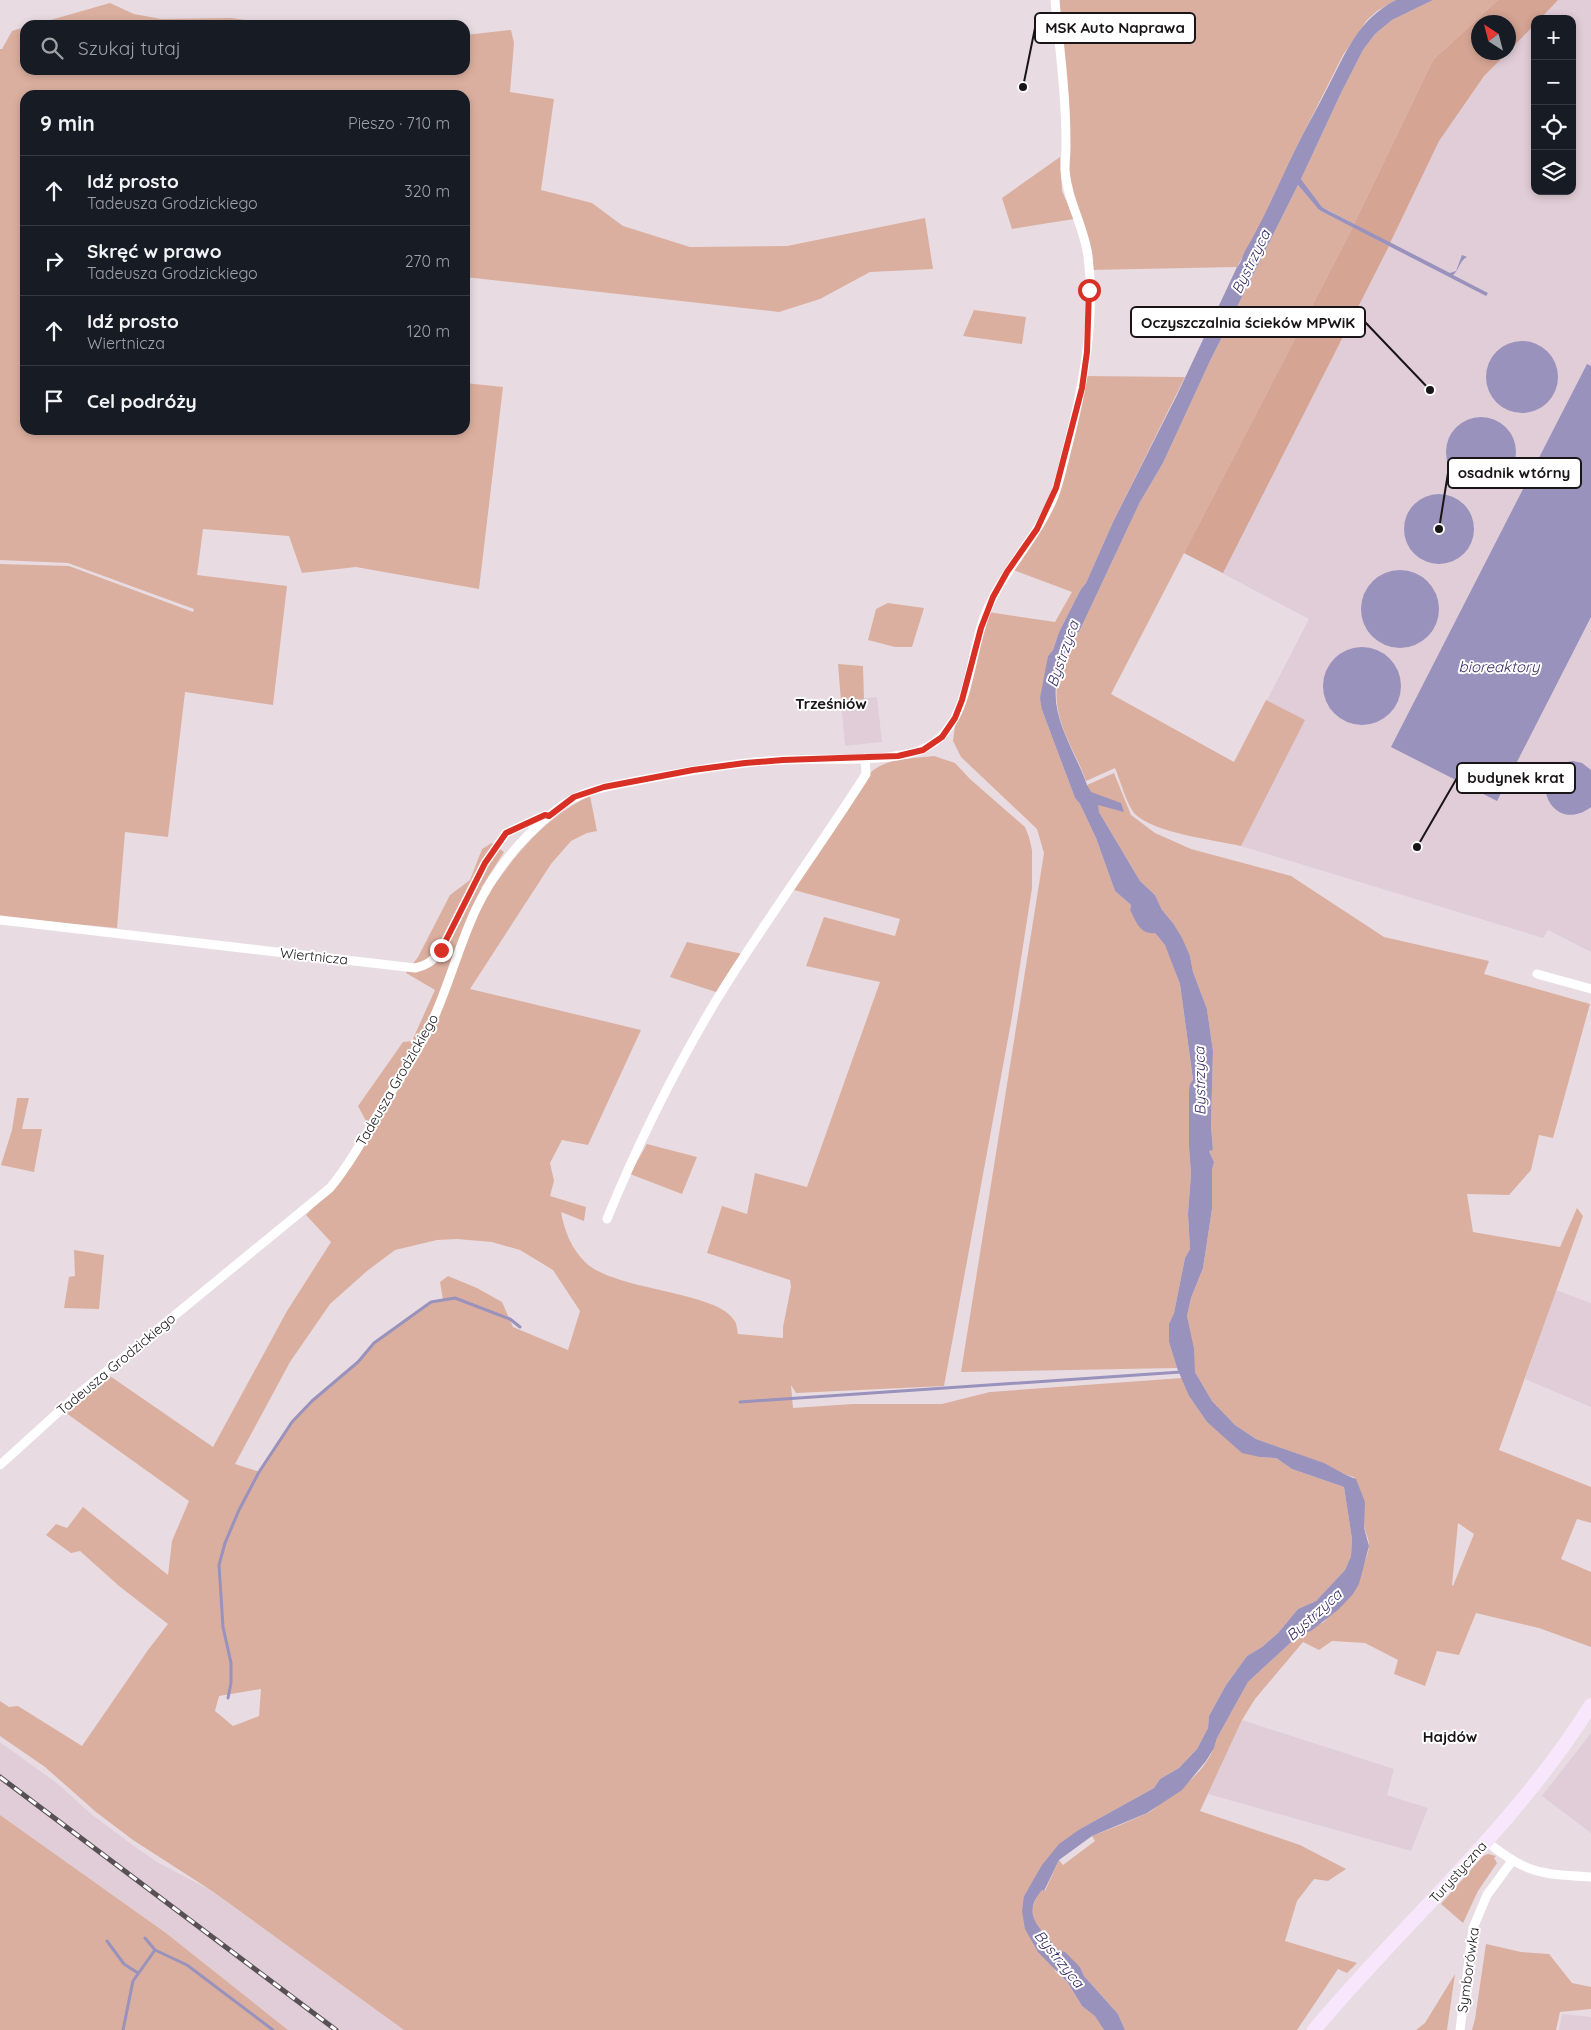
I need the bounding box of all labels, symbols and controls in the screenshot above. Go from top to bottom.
callout: MSK Auto Naprawa [1035,13,1195,43]
north arrow [1471,15,1516,60]
map controls [1531,15,1576,195]
button: + [1531,15,1576,60]
text: MSK Auto Naprawa [1045,18,1185,37]
search box [20,20,470,75]
icon: search [38,34,66,62]
text: Szukaj tutaj [78,36,181,60]
button: − [1531,60,1576,105]
button: locate [1531,105,1576,150]
text: 9 min [40,110,95,136]
text: Pieszo · 710 m [348,113,450,133]
button: layers [1531,150,1576,195]
text: Idź prosto [87,169,179,193]
icon: ahead [40,177,68,205]
text: 320 m [404,181,450,201]
text: Tadeusza Grodzickiego [87,193,258,213]
water label: Bystrzyca [1227,226,1275,297]
text: Skręć w prawo [87,239,222,263]
icon: right [40,247,68,275]
text: 270 m [405,251,450,271]
text: Tadeusza Grodzickiego [87,263,258,283]
route start [1078,279,1101,302]
callout: Oczyszczalnia ścieków MPWiK [1131,307,1365,337]
text: Idź prosto [87,309,179,333]
text: Oczyszczalnia ścieków MPWiK [1141,313,1355,332]
icon: ahead [40,317,68,345]
text: 120 m [407,321,450,341]
text: Wiertnicza [87,333,165,353]
icon: arrive [40,387,68,415]
text: Cel podróży [87,389,197,413]
callout: osadnik wtórny [1448,458,1581,488]
text: osadnik wtórny [1458,463,1570,482]
water label: Bystrzyca [1042,617,1083,689]
water label: bioreaktory [1459,657,1541,676]
district label: Trześniów [795,694,867,713]
callout: budynek krat [1457,763,1575,793]
text: budynek krat [1467,768,1565,787]
route end [430,939,453,962]
street label: Wiertnicza [279,943,349,969]
street label: Tadeusza Grodzickiego [352,1011,442,1149]
water label: Bystrzyca [1189,1046,1210,1115]
street label: Tadeusza Grodzickiego [53,1309,179,1419]
water label: Bystrzyca [1282,1584,1346,1645]
district label: Hajdów [1423,1727,1478,1746]
street label: Turystyczna [1425,1837,1491,1907]
water label: Bystrzyca [1030,1926,1089,1992]
street label: Symborówka [1453,1926,1483,2014]

